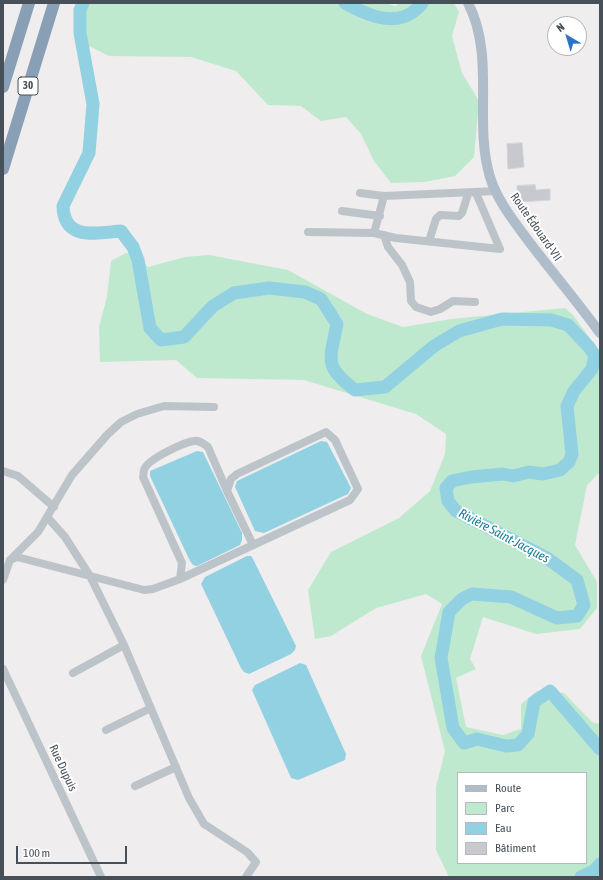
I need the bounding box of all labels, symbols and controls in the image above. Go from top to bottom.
north arrow [547,16,587,56]
text: N [554,21,566,34]
road number: 30 [18,77,38,95]
street label: Route Édouard-VII [507,190,565,264]
water label: Rivière Saint-Jacques [456,505,552,567]
street label: Rue Dupuis [46,742,80,794]
legend [457,772,587,864]
text: Route [495,781,521,795]
text: Parc [495,801,514,815]
text: Eau [495,821,512,835]
scale bar [18,838,129,864]
text: Bâtiment [495,841,536,855]
text: 100 m [23,846,50,860]

